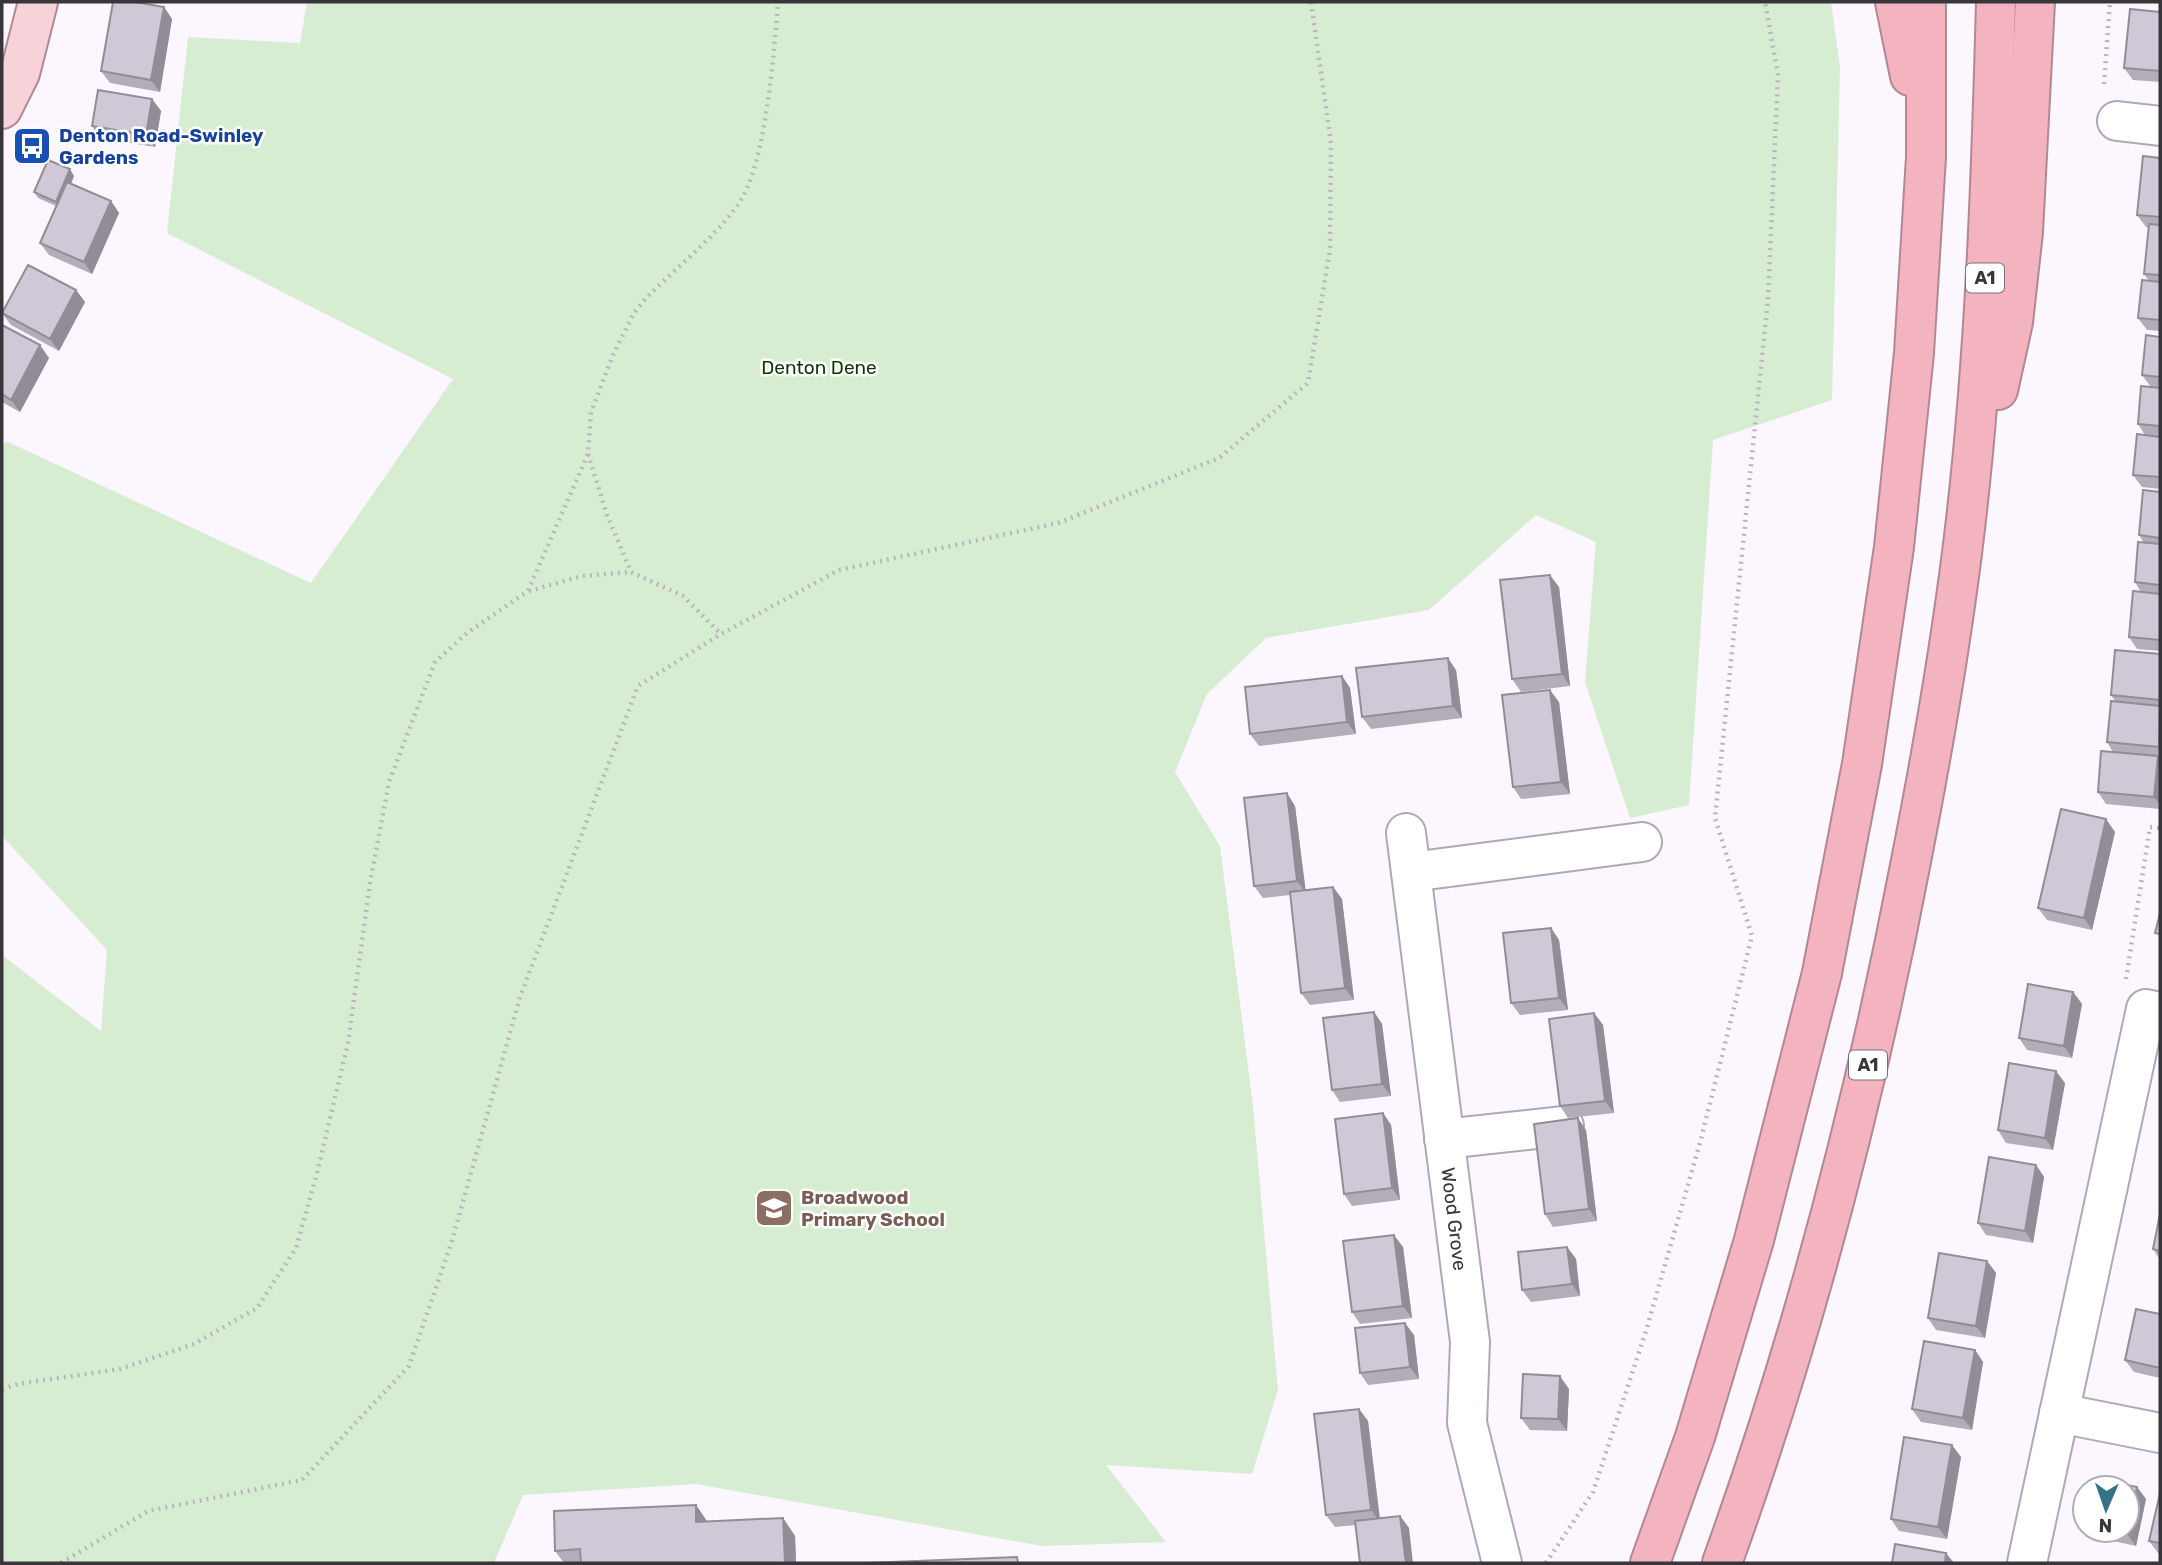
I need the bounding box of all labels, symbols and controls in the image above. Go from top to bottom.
place label: Denton Road-Swinley Gardens [59,124,264,169]
bus stop icon: Denton Road-Swinley Gardens [11,125,53,167]
road number: A1 [1966,264,2004,292]
park label: Denton Dene [761,356,877,379]
road number: A1 [1849,1050,1887,1080]
street label: Wood Grove [1436,1166,1472,1272]
place label: Broadwood Primary School [801,1186,945,1231]
school or university icon: Broadwood Primary School [753,1187,795,1229]
north arrow [2071,1474,2141,1544]
text: N [2098,1514,2113,1537]

